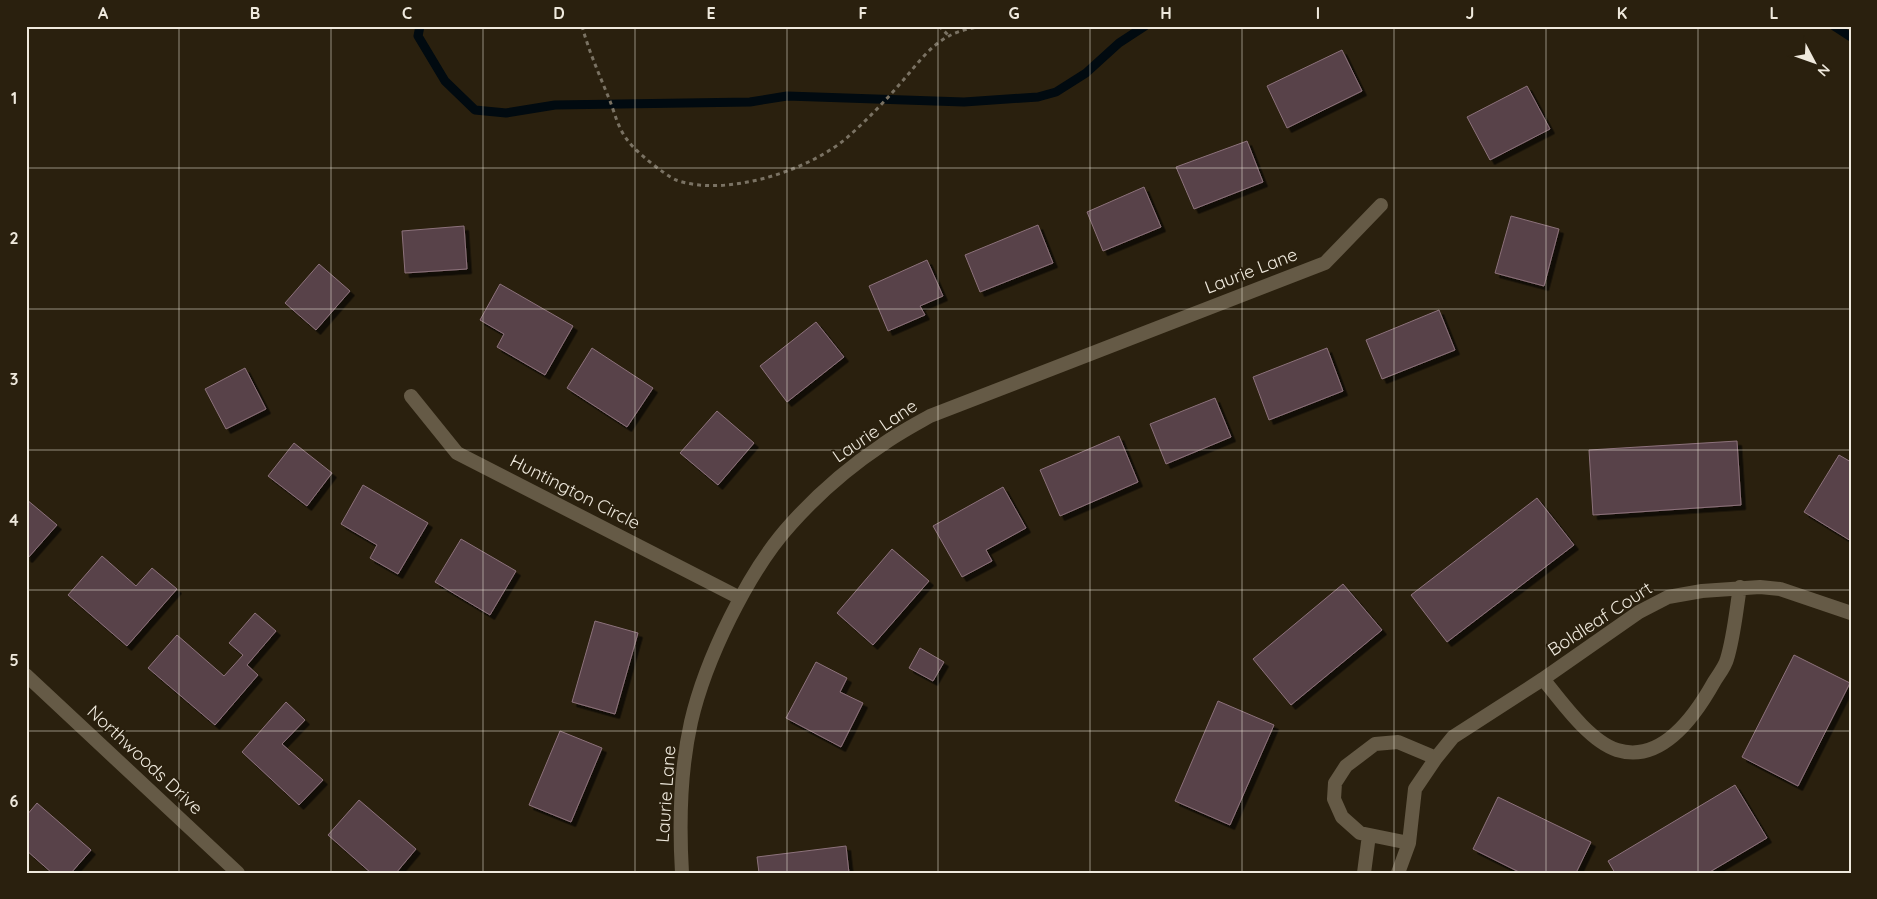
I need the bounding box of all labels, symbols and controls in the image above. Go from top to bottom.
text: A [98,3,109,23]
text: B [250,3,260,23]
text: C [402,3,412,23]
text: D [553,3,565,23]
text: E [706,3,716,23]
text: F [859,3,868,23]
text: G [1008,3,1020,23]
text: H [1160,3,1172,23]
text: I [1316,3,1320,23]
text: J [1466,3,1474,23]
text: K [1617,3,1627,23]
text: L [1770,3,1779,23]
north arrow [1790,38,1840,88]
text: N [1814,61,1834,80]
text: 1 [11,88,17,108]
text: 2 [9,228,19,248]
street label: Laurie Lane [1201,242,1300,299]
text: 3 [10,369,18,389]
street label: Laurie Lane [828,394,922,467]
street label: Huntington Circle [506,449,644,534]
text: 4 [9,510,19,530]
street label: Boldleaf Court [1543,576,1656,661]
text: 5 [9,650,19,670]
street label: Northwoods Drive [83,700,208,819]
street label: Laurie Lane [651,745,680,843]
text: 6 [10,791,19,811]

